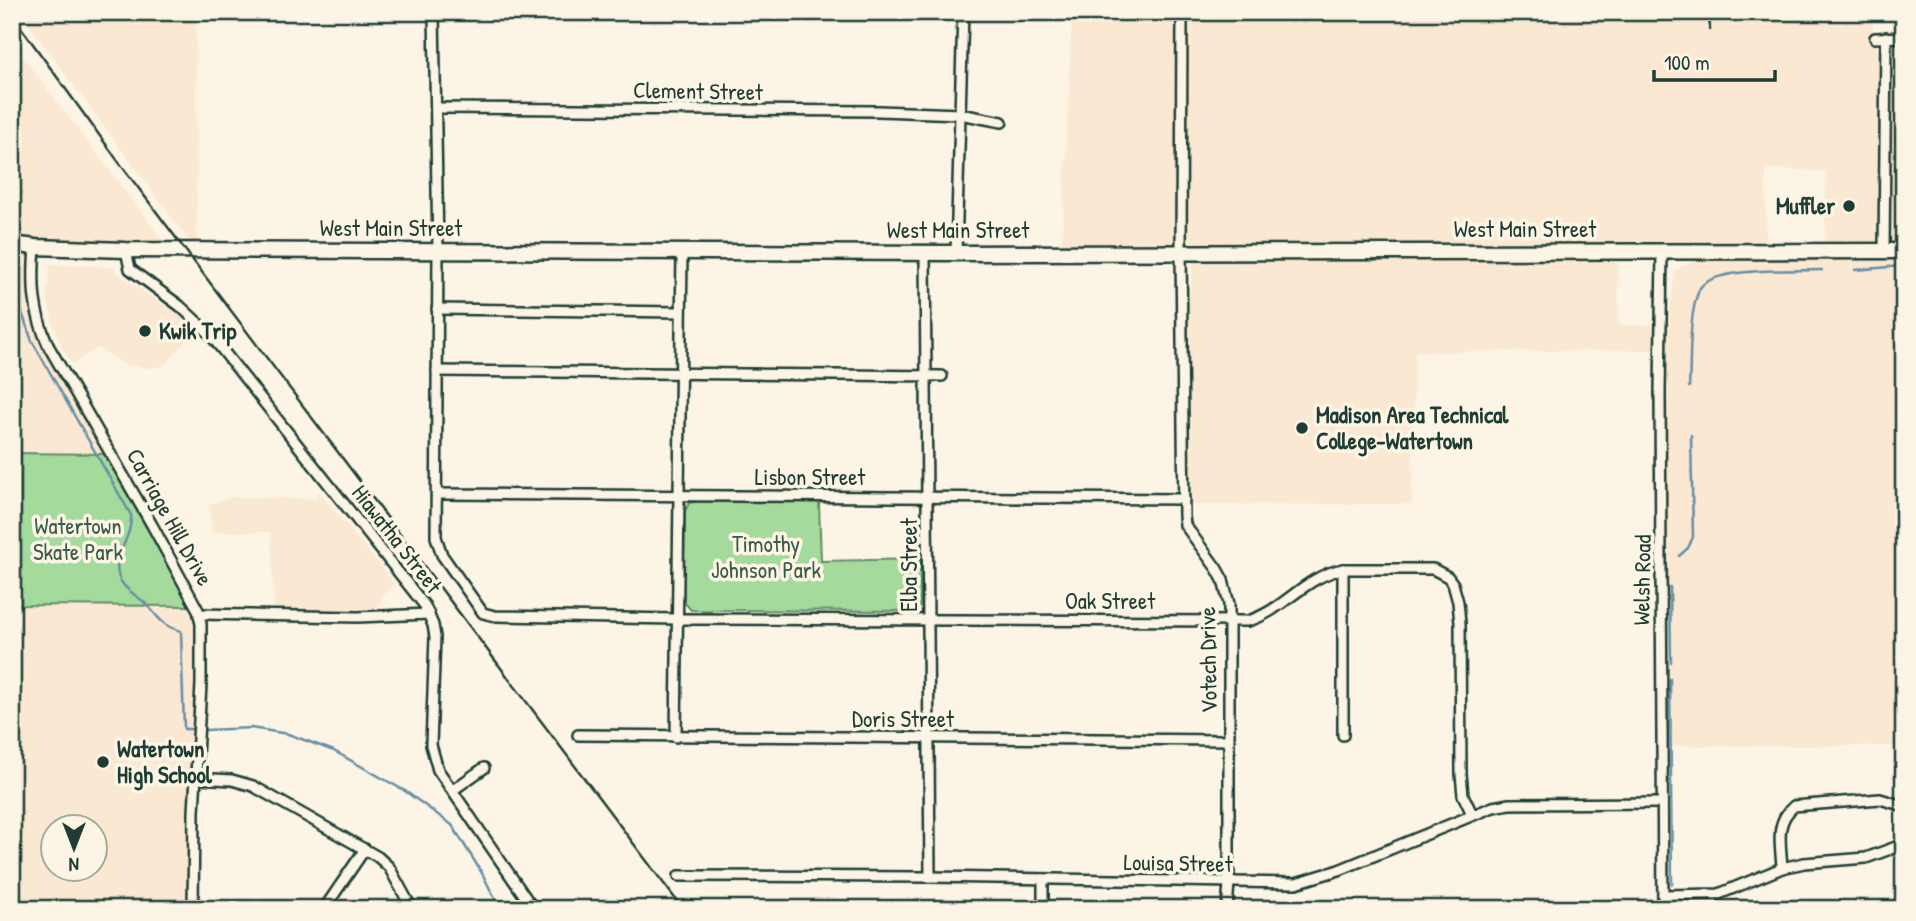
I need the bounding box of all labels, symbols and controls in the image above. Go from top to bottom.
scale bar [1654,38,1774,82]
text: 100 m [1664,48,1710,77]
street label: Clement Street [633,74,764,107]
place label: Muffler [1776,190,1835,221]
marker: Muffler [1841,198,1857,214]
street label: West Main Street [320,212,463,243]
street label: West Main Street [1454,213,1597,244]
street label: West Main Street [887,214,1030,245]
place label: Kwik Trip [159,315,236,347]
marker: Kwik Trip [137,323,153,339]
place label: Madison Area Technical College-Watertown [1316,399,1509,457]
marker: Madison Area Technical College-Watertown [1294,420,1310,436]
street label: Carriage Hill Drive [120,443,221,591]
street label: Lisbon Street [755,461,866,492]
street label: Hiawatha Street [345,478,450,600]
park label: Watertown Skate Park [33,510,123,567]
street label: Elba Street [893,517,924,612]
park label: Timothy Johnson Park [711,528,822,585]
street label: Welsh Road [1625,534,1658,626]
street label: Oak Street [1065,585,1156,616]
street label: Votech Drive [1191,607,1224,713]
street label: Doris Street [852,703,955,734]
place label: Watertown High School [117,733,213,791]
marker: Watertown High School [95,754,111,770]
north arrow [38,813,108,883]
street label: Louisa Street [1123,846,1234,879]
text: N [69,852,79,878]

